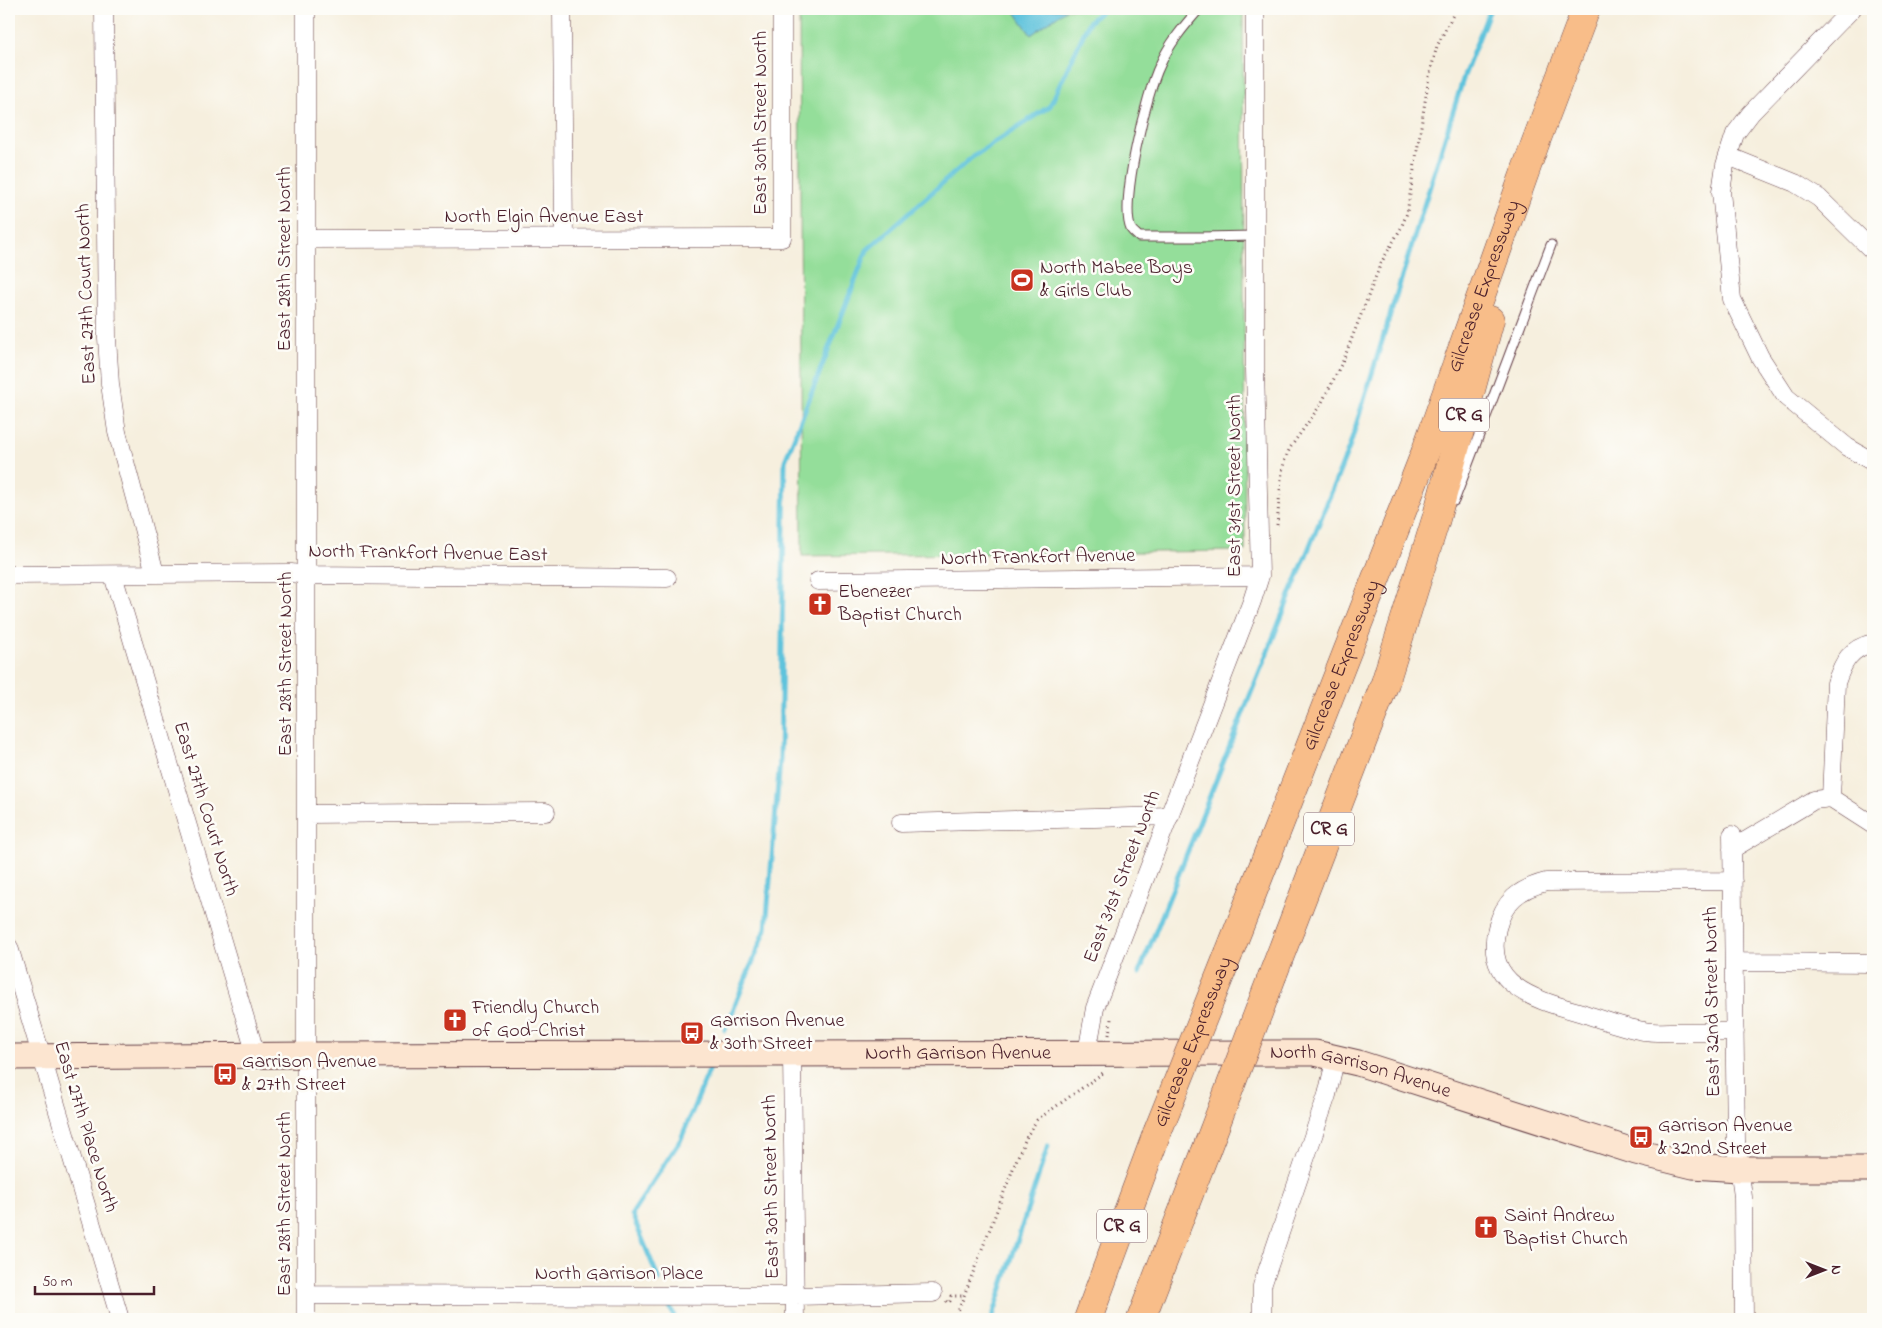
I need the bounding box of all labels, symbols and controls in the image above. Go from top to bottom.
street label: East 30th Street North [747,31,776,215]
street label: East 28th Street North [271,166,300,352]
street label: Gilcrease Expressway [1440,196,1528,376]
street label: East 27th Court North [69,203,105,385]
street label: North Elgin Avenue East [445,203,644,233]
place label: North Mabee Boys & Girls Club [1040,254,1193,306]
sports icon: North Mabee Boys & Girls Club [1009,267,1035,293]
street label: East 31st Street North [1221,394,1250,578]
road number: CR G [1439,398,1489,432]
street label: North Frankfort Avenue East [308,537,548,571]
street label: North Frankfort Avenue [941,542,1136,574]
street label: East 28th Street North [272,571,301,757]
street label: Gilcrease Expressway [1295,576,1388,755]
place label: Ebenezer Baptist Church [837,578,962,630]
church icon: Ebenezer Baptist Church [807,591,833,617]
street label: East 27th Court North [165,718,245,900]
street label: East 31st Street North [1077,786,1169,968]
road number: CR G [1304,812,1354,846]
street label: East 32nd Street North [1697,906,1729,1098]
street label: Gilcrease Expressway [1146,953,1240,1131]
place label: Friendly Church of God-Christ [471,994,599,1046]
church icon: Friendly Church of God-Christ [442,1007,468,1033]
place label: Garrison Avenue & 30th Street [710,1007,845,1059]
bus stop icon: Garrison Avenue & 30th Street [679,1020,705,1046]
street label: East 27th Place North [45,1038,125,1216]
street label: North Garrison Avenue [1270,1038,1455,1106]
street label: North Garrison Avenue [865,1039,1051,1068]
place label: Garrison Avenue & 27th Street [242,1048,377,1100]
bus stop icon: Garrison Avenue & 27th Street [212,1061,238,1087]
street label: East 30th Street North [756,1094,788,1280]
street label: East 28th Street North [271,1111,300,1297]
place label: Garrison Avenue & 32nd Street [1658,1112,1793,1164]
bus stop icon: Garrison Avenue & 32nd Street [1628,1124,1654,1150]
place label: Saint Andrew Baptist Church [1503,1202,1628,1254]
road number: CR G [1097,1210,1147,1242]
church icon: Saint Andrew Baptist Church [1473,1214,1499,1240]
north arrow [1800,1246,1850,1296]
street label: North Garrison Place [535,1260,703,1289]
scale bar [35,1263,154,1295]
text: N [1825,1265,1846,1275]
text: 50 m [42,1271,73,1293]

